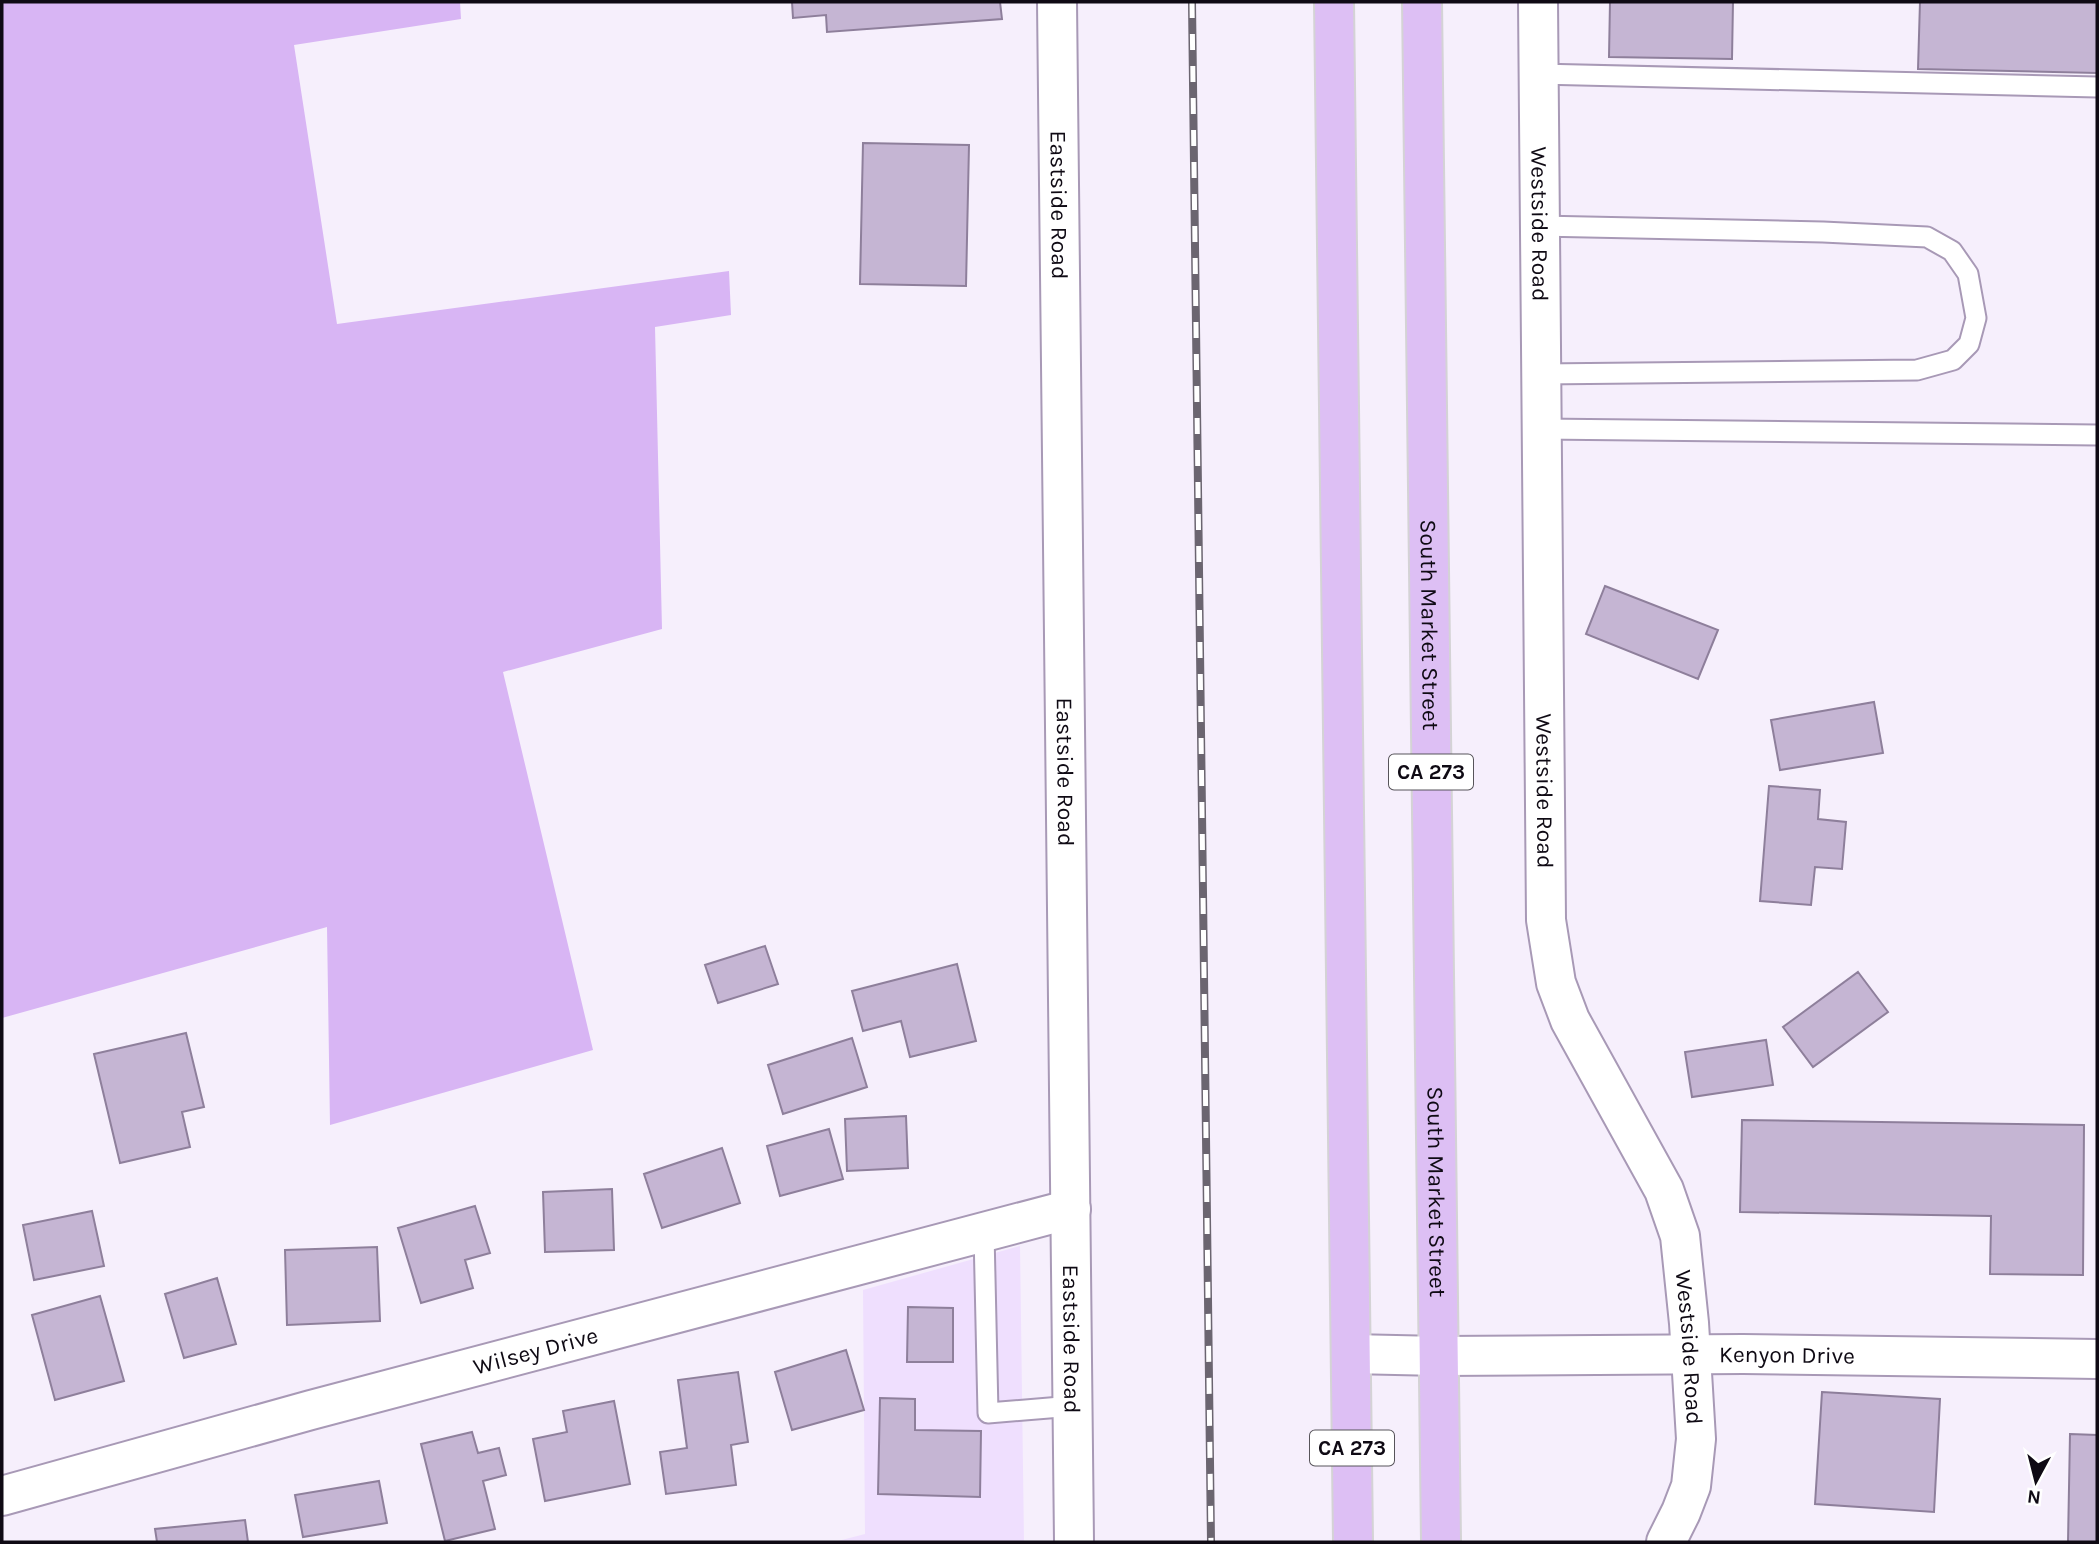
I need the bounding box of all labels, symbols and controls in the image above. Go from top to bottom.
street label: Eastside Road [1045,130,1074,280]
street label: Westside Road [1526,146,1554,302]
street label: South Market Street [1415,519,1444,731]
street label: Eastside Road [1051,697,1080,847]
street label: Westside Road [1531,713,1559,869]
road number: CA 273 [1389,754,1473,790]
street label: South Market Street [1422,1086,1451,1298]
street label: Eastside Road [1057,1264,1086,1414]
street label: Westside Road [1670,1268,1709,1425]
street label: Wilsey Drive [470,1321,601,1380]
street label: Kenyon Drive [1719,1340,1855,1369]
road number: CA 273 [1310,1430,1394,1466]
north arrow [2001,1446,2071,1516]
text: N [2026,1485,2042,1509]

